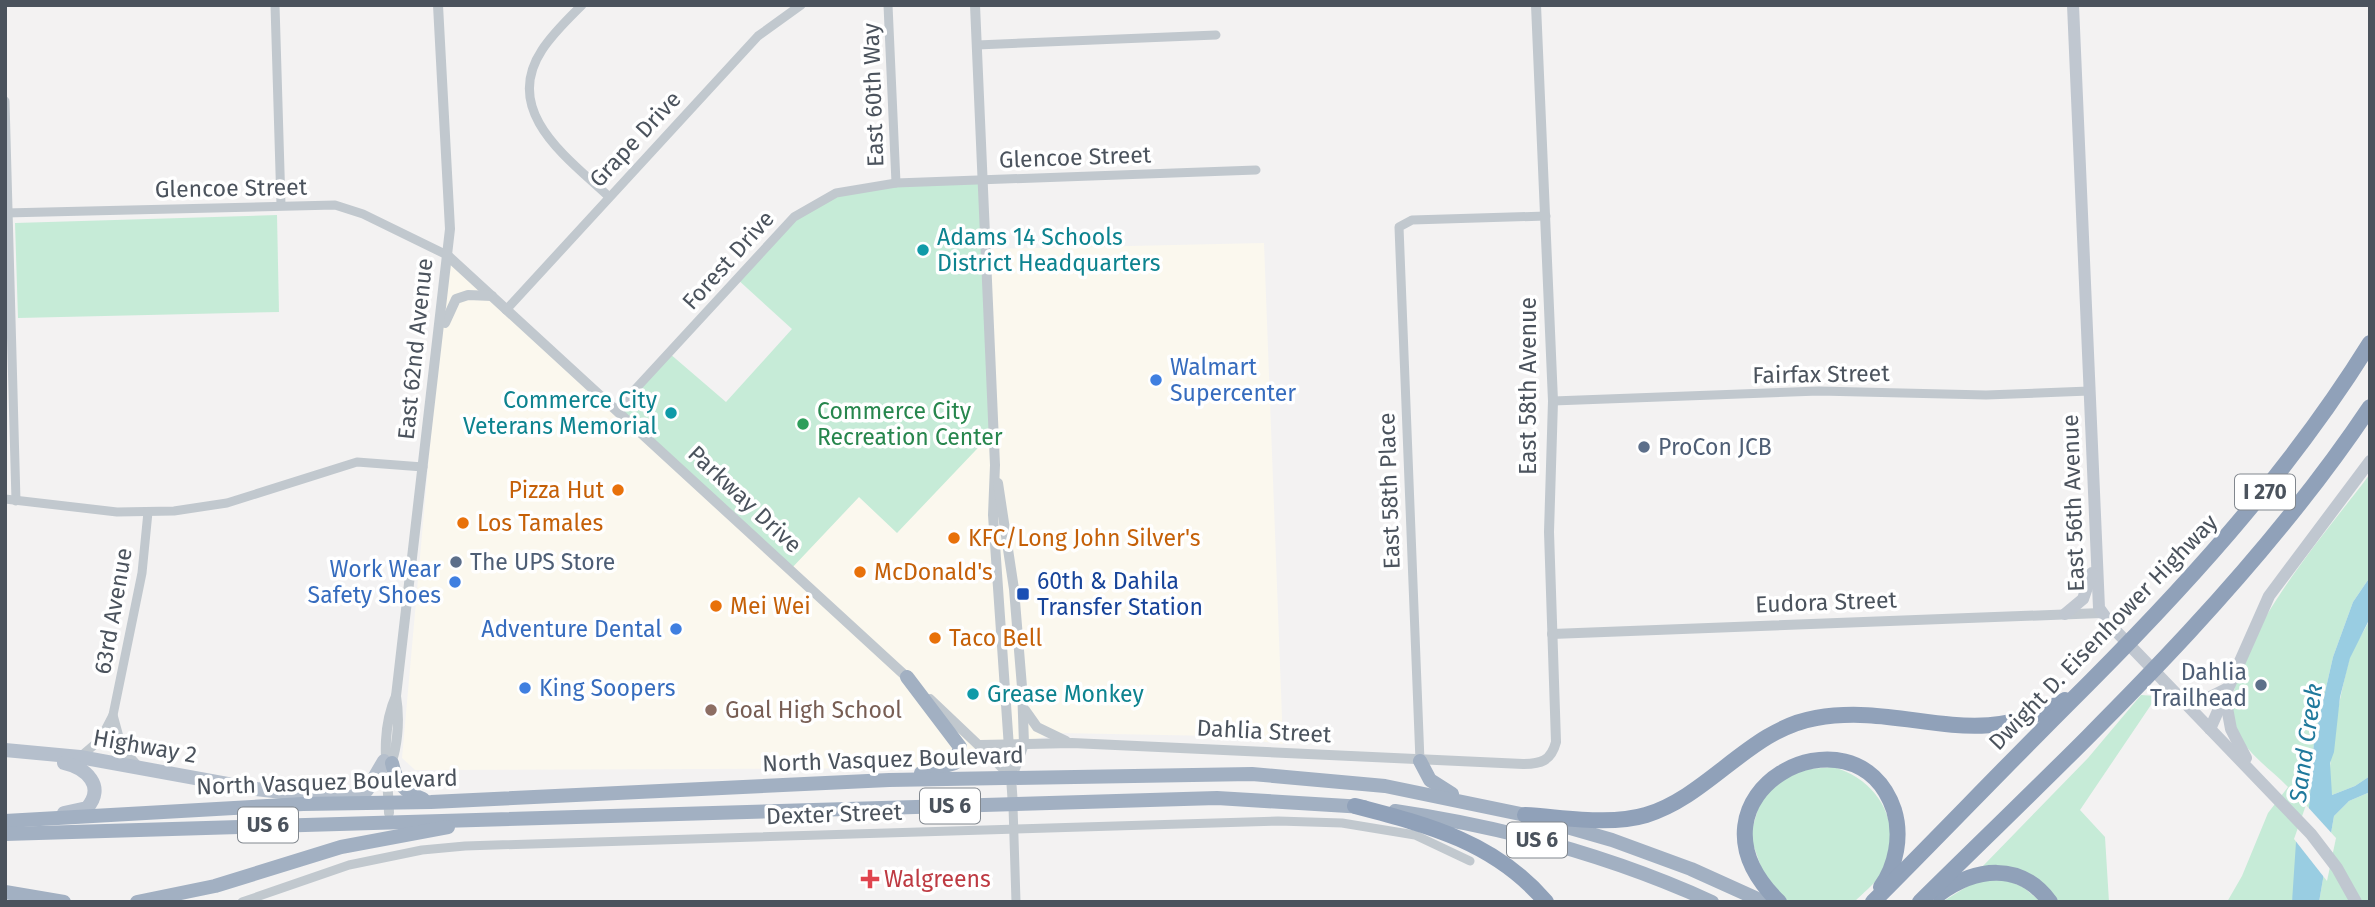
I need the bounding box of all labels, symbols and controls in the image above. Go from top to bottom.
street label: East 60th Way [856,22,890,168]
street label: Grape Drive [583,85,687,193]
street label: Glencoe Street [998,140,1152,174]
street label: Glencoe Street [155,173,308,203]
street label: Forest Drive [676,205,780,315]
place label: Adams 14 Schools District Headquarters [937,223,1161,277]
marker: Adams 14 Schools District Headquarters [915,242,931,258]
street label: East 62nd Avenue [392,257,438,441]
street label: East 58th Avenue [1514,297,1542,475]
place label: Walmart Supercenter [1170,353,1296,407]
street label: Fairfax Street [1752,359,1891,389]
marker: Walmart Supercenter [1148,372,1164,388]
place label: Commerce City Veterans Memorial [463,386,658,440]
place label: Commerce City Recreation Center [817,397,1003,451]
marker: Commerce City Veterans Memorial [663,405,679,421]
street label: East 58th Place [1372,412,1406,570]
street label: East 56th Avenue [2056,414,2090,592]
marker: Commerce City Recreation Center [795,416,811,432]
place label: ProCon JCB [1658,433,1772,461]
street label: Parkway Drive [682,439,808,559]
marker: ProCon JCB [1636,439,1652,455]
road number: I 270 [2235,475,2295,510]
place label: Pizza Hut [508,476,605,504]
marker: Pizza Hut [610,482,626,498]
street label: Dwight D. Eisenhower Highway [1983,508,2224,756]
place label: Los Tamales [477,509,603,537]
marker: Los Tamales [455,515,471,531]
place label: KFC/Long John Silver's [968,524,1200,552]
marker: KFC/Long John Silver's [946,530,962,546]
street label: 63rd Avenue [88,546,138,676]
place label: The UPS Store [470,548,615,576]
marker: The UPS Store [448,554,464,570]
place label: Work Wear Safety Shoes [308,555,441,609]
place label: McDonald's [874,558,993,586]
marker: McDonald's [852,564,868,580]
place label: 60th & Dahila Transfer Station [1037,567,1203,621]
marker: Work Wear Safety Shoes [447,574,463,590]
marker: 60th & Dahila Transfer Station [1015,586,1031,602]
street label: Eudora Street [1755,586,1898,618]
place label: Mei Wei [730,592,811,620]
marker: Mei Wei [708,598,724,614]
place label: Adventure Dental [481,615,662,643]
marker: Adventure Dental [668,621,684,637]
place label: Taco Bell [949,624,1043,652]
marker: Taco Bell [927,630,943,646]
place label: Dahlia Trailhead [2150,658,2247,712]
place label: King Soopers [539,674,675,702]
marker: Dahlia Trailhead [2253,677,2269,693]
marker: King Soopers [517,680,533,696]
place label: Grease Monkey [987,680,1144,708]
water label: Sand Creek [2284,682,2328,805]
marker: Grease Monkey [965,686,981,702]
place label: Goal High School [725,696,902,724]
marker: Goal High School [703,702,719,718]
street label: Dahlia Street [1196,713,1333,749]
street label: Highway 2 [91,723,199,769]
street label: North Vasquez Boulevard [762,740,1024,778]
street label: North Vasquez Boulevard [196,763,458,801]
road number: US 6 [920,788,980,824]
street label: Dexter Street [765,798,903,830]
road number: US 6 [238,808,298,842]
road number: US 6 [1507,822,1567,858]
place label: Walgreens [884,865,991,893]
marker: Walgreens [862,871,878,887]

